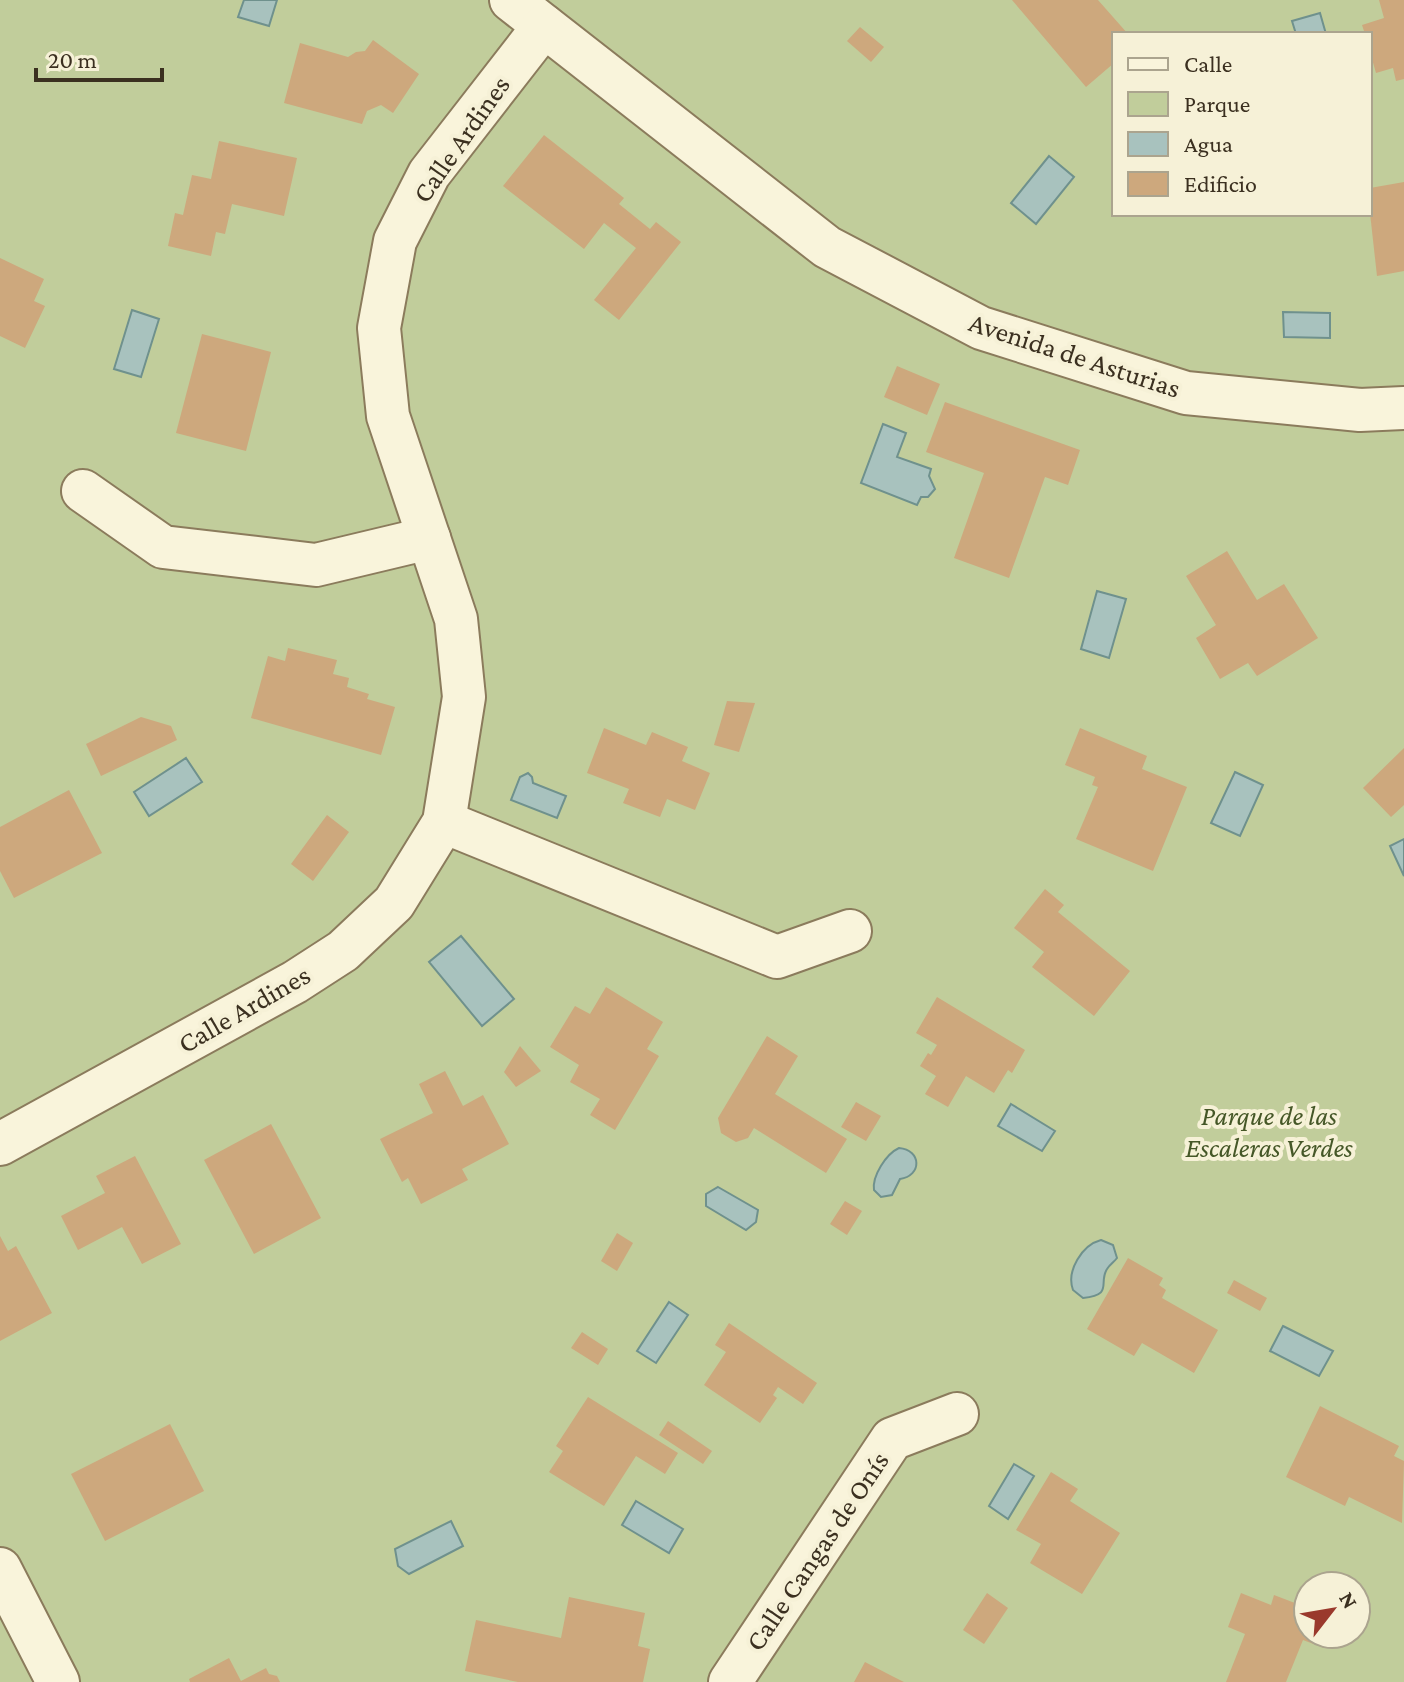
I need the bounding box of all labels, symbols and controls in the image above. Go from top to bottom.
scale bar [36,32,162,82]
legend [1112,32,1372,216]
text: 20 m [48,46,97,73]
text: Calle [1184,50,1232,77]
street label: Calle Ardines [406,70,516,208]
text: Parque [1184,90,1250,117]
text: Agua [1184,130,1233,157]
text: Edificio [1184,170,1257,197]
street label: Avenida de Asturias [966,306,1184,404]
street label: Calle Ardines [172,959,316,1059]
park label: Parque de las Escaleras Verdes [1185,1100,1353,1163]
street label: Calle Cangas de Onís [739,1446,895,1656]
north arrow [1292,1570,1372,1650]
text: N [1334,1587,1363,1613]

